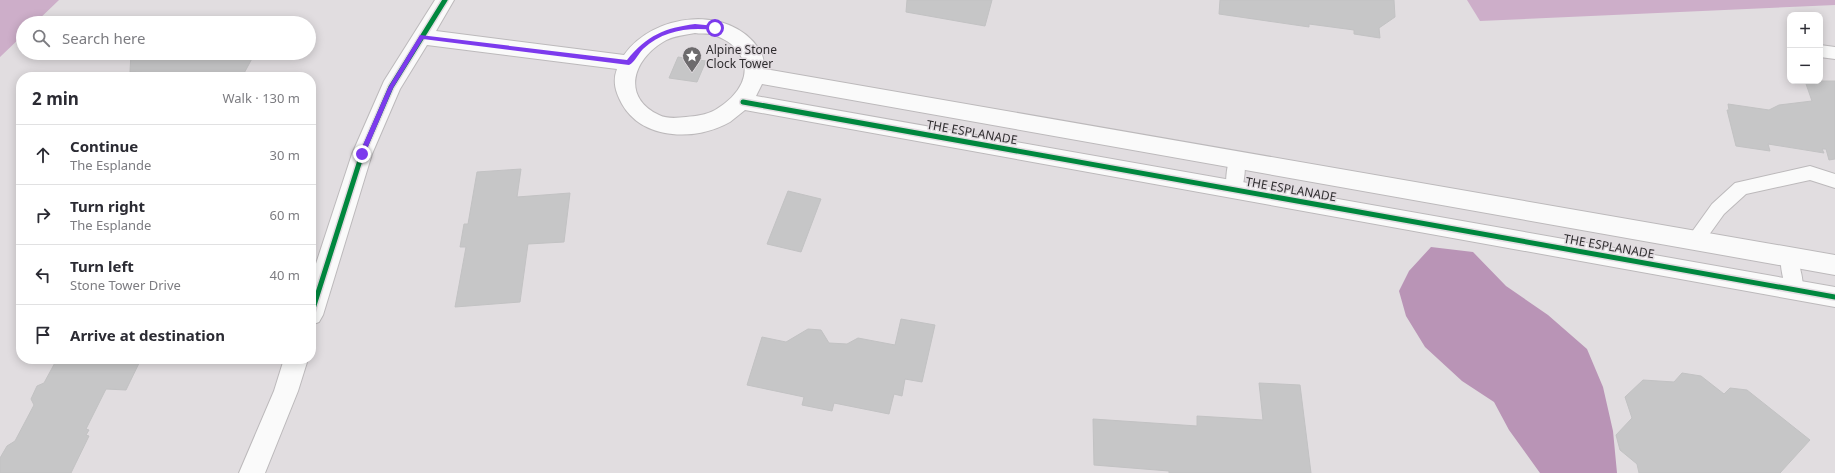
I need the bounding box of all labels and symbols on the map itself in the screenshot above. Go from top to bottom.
route start [706,19,724,37]
place label: Alpine Stone Clock Tower [706,41,777,72]
place icon: Alpine Stone Clock Tower [681,45,703,73]
street label: THE ESPLANADE [925,116,1019,148]
route end [353,145,371,163]
street label: THE ESPLANADE [1244,173,1338,205]
street label: THE ESPLANADE [1562,230,1656,262]

